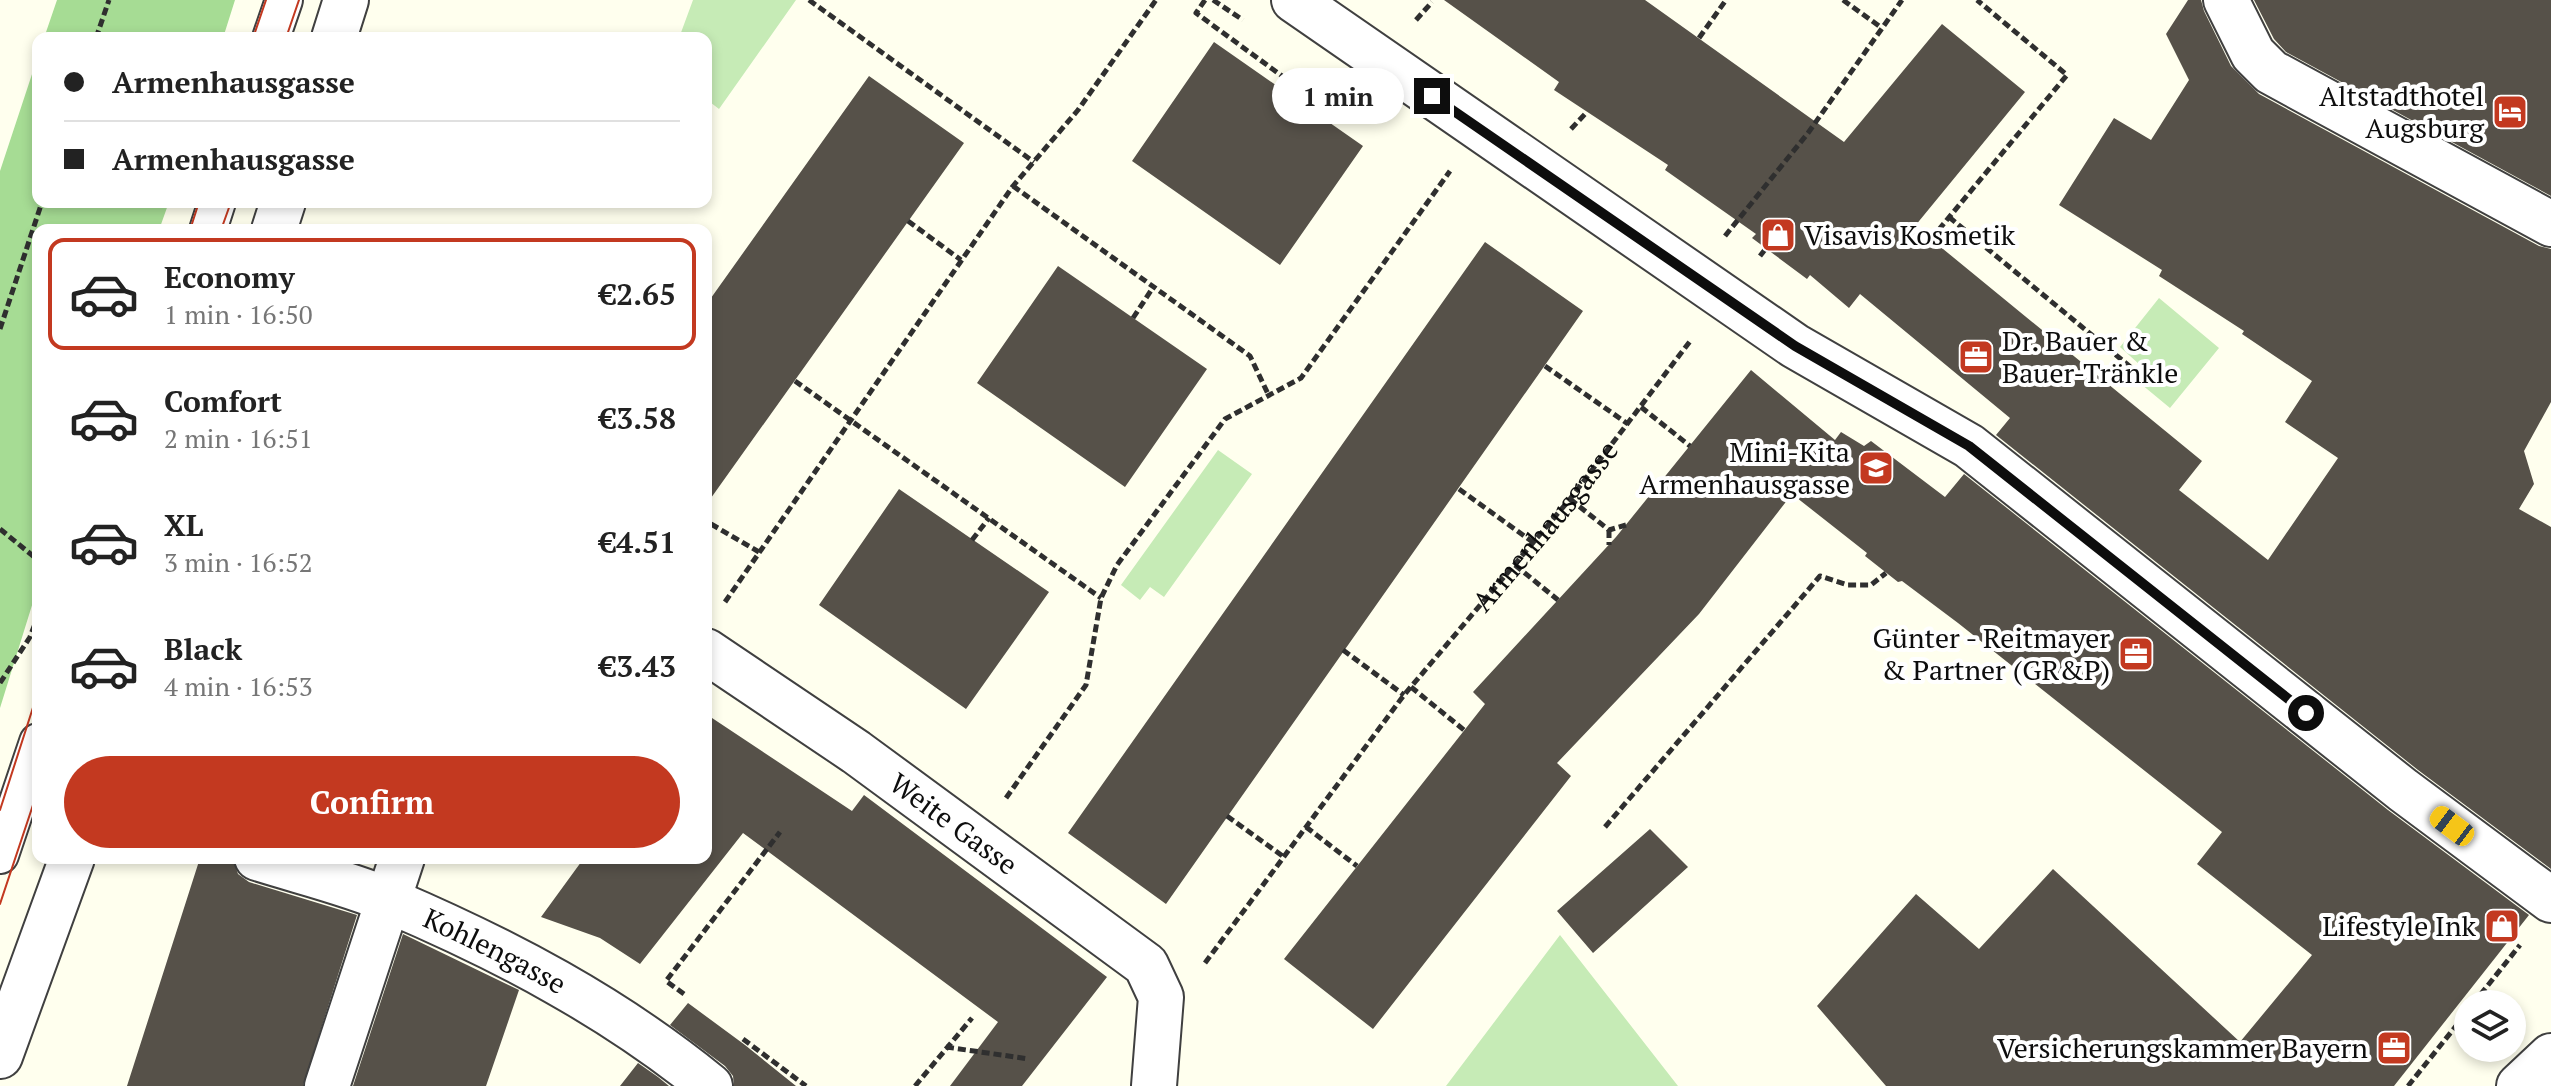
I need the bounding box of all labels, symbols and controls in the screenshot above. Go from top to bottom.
text: Armenhausgasse [112,62,355,102]
callout: 1 min [1272,68,1404,124]
place label: Altstadthotel Augsburg [2319,77,2485,146]
route end [1414,78,1450,114]
text: 1 min [1302,79,1374,113]
hotel icon: Altstadthotel Augsburg [2491,93,2529,131]
text: Armenhausgasse [112,139,355,179]
shop icon: Visavis Kosmetik [1759,216,1797,254]
place label: Visavis Kosmetik [1804,216,2016,253]
text: Economy [164,257,295,297]
icon: car [68,258,140,330]
text: €2.65 [599,274,676,314]
text: 1 min · 16:50 [164,297,313,331]
place label: Dr. Bauer & Bauer-Tränkle [2002,322,2178,391]
office icon: Dr. Bauer & Bauer-Tränkle [1957,338,1995,376]
text: Comfort [164,381,282,421]
icon: car [68,382,140,454]
text: €3.58 [599,398,676,438]
text: 2 min · 16:51 [164,421,313,455]
street label: Armenhausgasse [1464,433,1626,619]
place label: Mini-Kita Armenhausgasse [1639,433,1850,502]
school or university icon: Mini-Kita Armenhausgasse [1857,449,1895,487]
text: XL [164,505,203,545]
icon: car [68,506,140,578]
text: €4.51 [599,522,676,562]
text: 3 min · 16:52 [164,545,313,579]
place label: Günter - Reitmayer & Partner (GR&P) [1873,619,2110,688]
text: Black [164,629,242,669]
icon: car [68,630,140,702]
office icon: Günter - Reitmayer & Partner (GR&P) [2117,635,2155,673]
text: €3.43 [599,646,676,686]
text: 4 min · 16:53 [164,669,313,703]
route start [2288,695,2324,731]
button: Confirm [64,756,680,848]
street label: Weite Gasse [883,764,1025,883]
car [2426,802,2478,850]
street label: Kohlengasse [418,899,573,1002]
place label: Lifestyle Ink [2322,907,2477,944]
shop icon: Lifestyle Ink [2483,907,2521,945]
map controls [2454,990,2526,1062]
button: layers [2454,990,2526,1062]
place label: Versicherungskammer Bayern [1997,1029,2368,1066]
office icon: Versicherungskammer Bayern [2375,1029,2413,1067]

